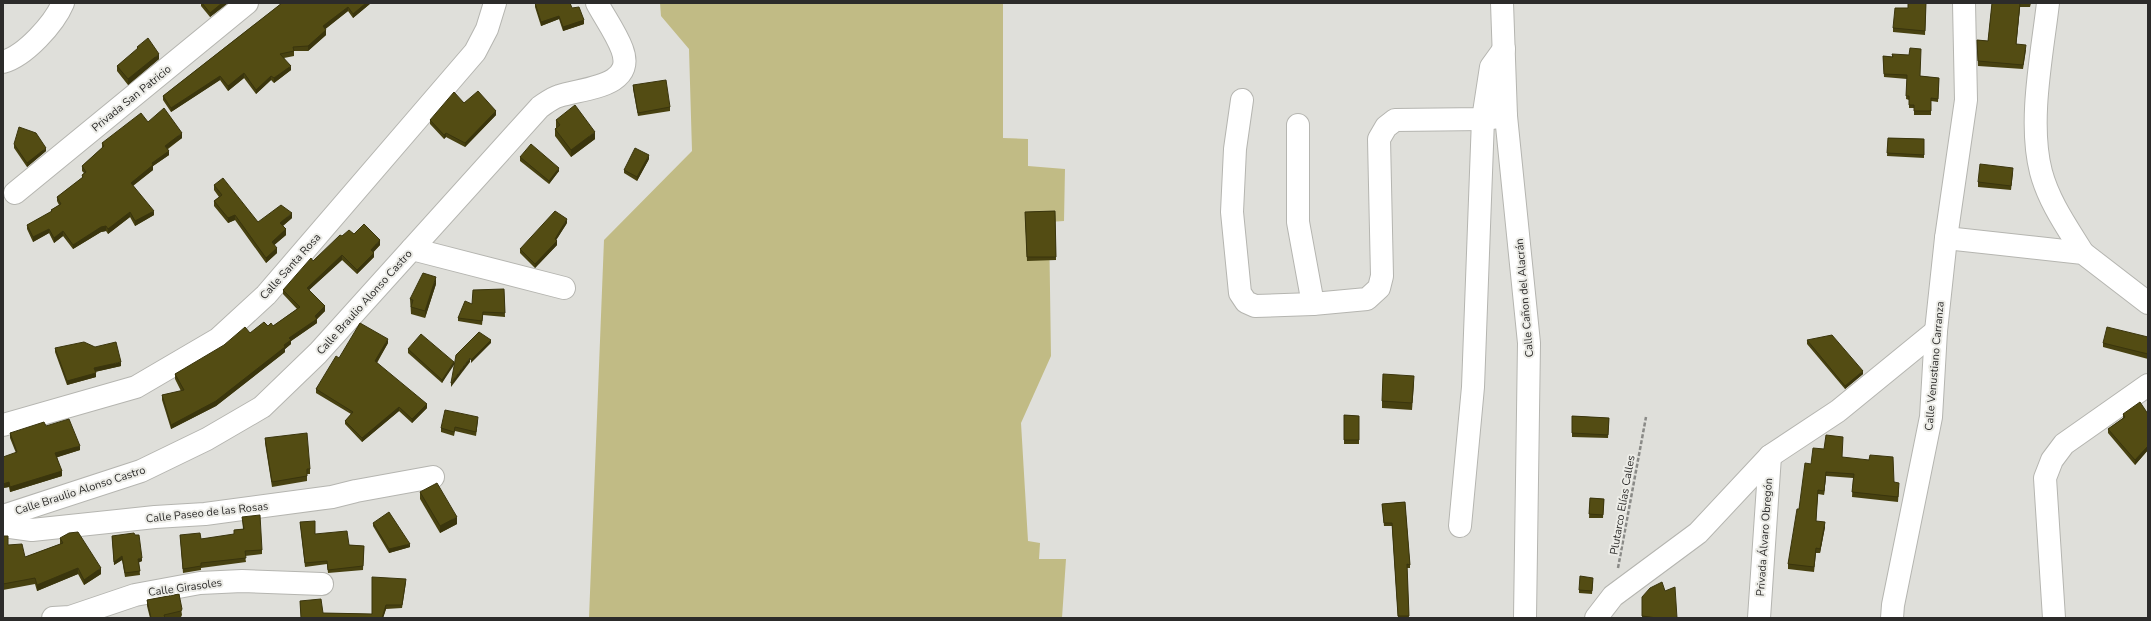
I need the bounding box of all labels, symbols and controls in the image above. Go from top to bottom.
street label: Privada San Patricio [88,62,174,135]
street label: Calle Santa Rosa [257,230,324,303]
street label: Calle Cañon del Alacrán [1512,238,1537,358]
street label: Calle Braulio Alonso Castro [313,247,416,358]
street label: Calle Venustiano Carranza [1921,301,1948,431]
street label: Plutarco Elías Calles [1606,454,1639,556]
street label: Calle Braulio Alonso Castro [13,462,147,519]
street label: Privada Álvaro Obregón [1752,477,1776,597]
street label: Calle Paseo de las Rosas [145,499,269,526]
street label: Calle Girasoles [147,575,223,600]

